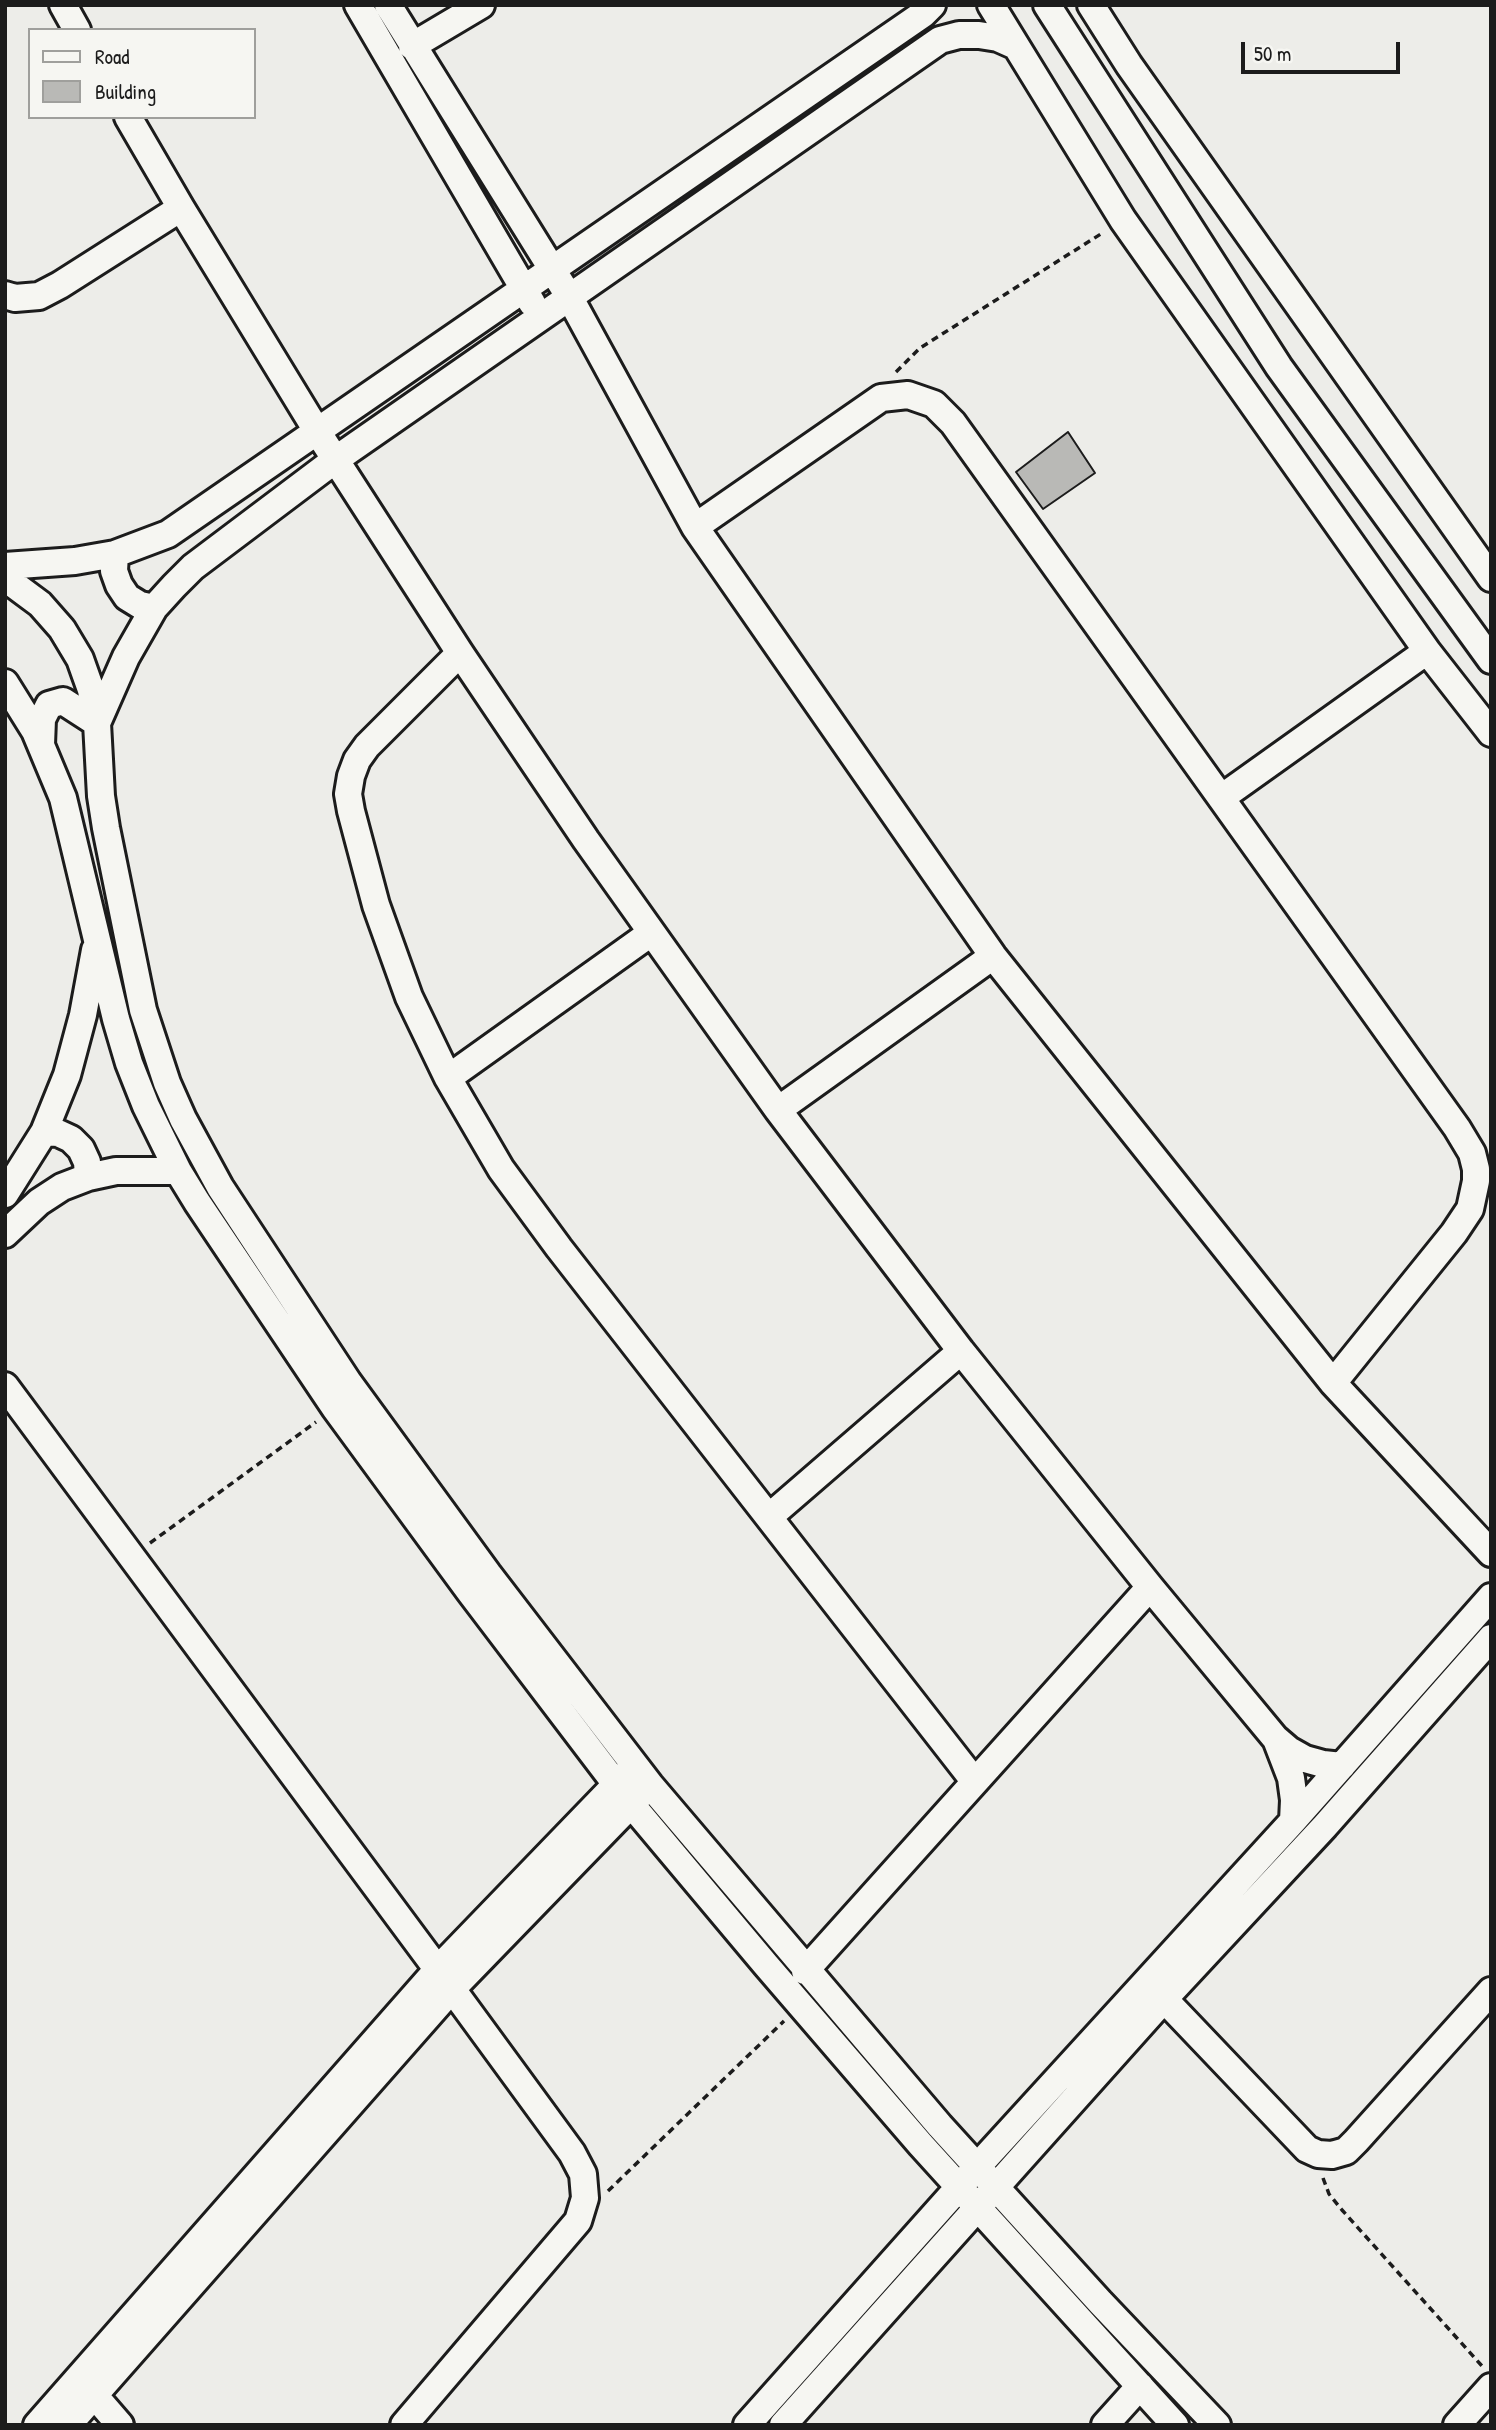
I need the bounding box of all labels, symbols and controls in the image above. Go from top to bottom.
legend [28,28,256,119]
scale bar [1244,28,1403,72]
text: 50 m [1254,39,1291,68]
text: Road [95,42,129,71]
text: Building [95,77,156,106]

